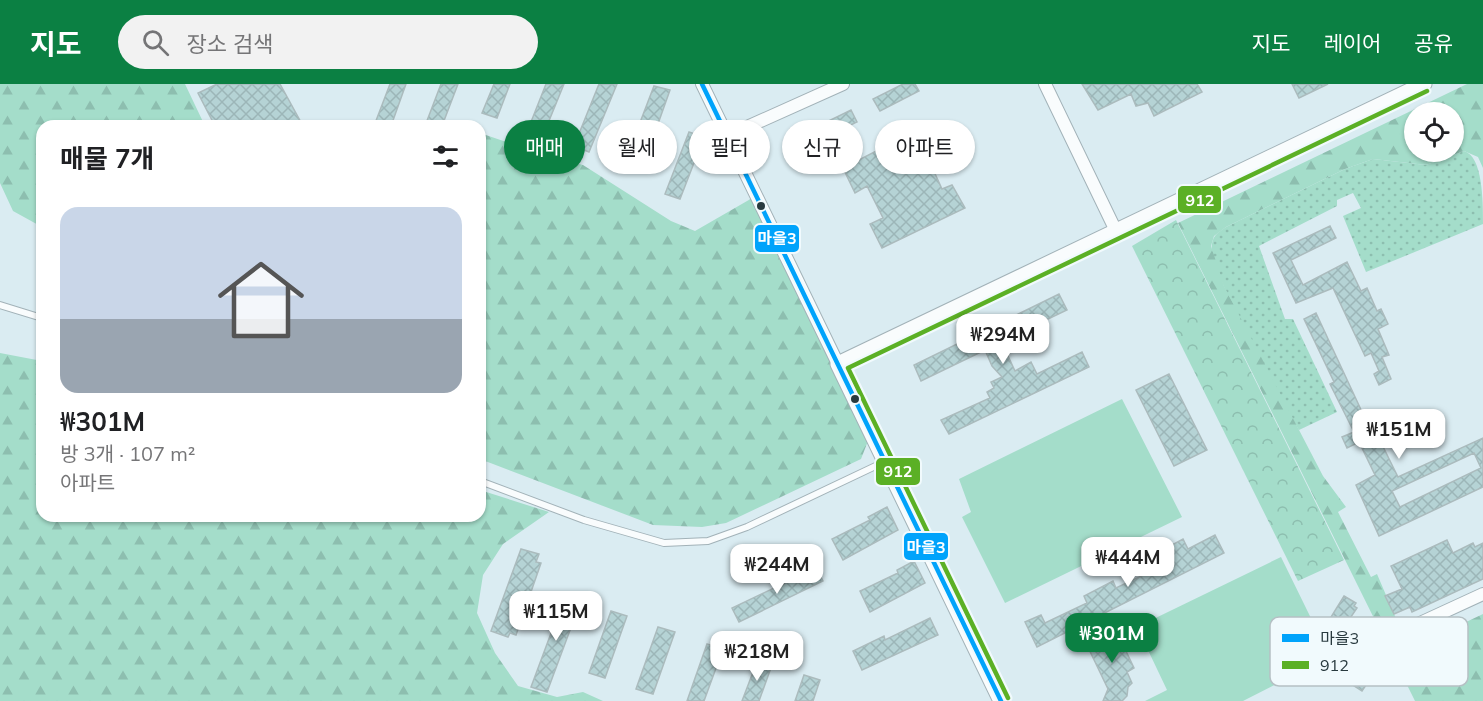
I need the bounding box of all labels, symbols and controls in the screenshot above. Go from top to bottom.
search box [118,15,538,69]
text: 지도 [30,26,82,61]
icon: search [139,26,172,59]
text: 장소 검색 [187,30,273,58]
text: 지도 [1252,30,1290,56]
text: 레이어 [1323,30,1381,56]
text: 공유 [1414,30,1453,56]
map controls [1404,102,1464,162]
button: locate [1404,102,1464,162]
chip: 매매 [504,120,585,174]
chip: 월세 [597,120,677,174]
chip: 필터 [689,120,770,174]
chip: 신규 [782,120,863,174]
chip: 아파트 [875,120,975,174]
icon: filters [429,140,462,173]
text: 매물 7개 [60,142,154,175]
line badge: 912 [1177,185,1222,214]
text: 912 [1186,190,1214,210]
unlabelled marker [755,200,767,212]
line badge: 마을3 [754,224,800,253]
text: 마을3 [757,228,797,248]
icon: home [207,246,315,354]
pin: ₩294M [961,314,1045,365]
text: ₩294M [970,321,1036,346]
unlabelled marker [849,393,861,405]
text: ₩301M [60,405,145,438]
pin: ₩151M [1357,409,1441,460]
text: ₩151M [1366,416,1432,441]
text: 방 3개 · 107 m² [60,441,195,466]
line badge: 912 [875,457,921,486]
text: 912 [884,461,912,481]
text: 아파트 [60,470,115,495]
line badge: 마을3 [903,532,949,561]
text: 마을3 [906,537,946,557]
pin: ₩444M [1086,537,1170,588]
pin: ₩244M [735,544,819,595]
text: ₩444M [1095,544,1161,569]
text: ₩244M [744,551,810,576]
pin: ₩115M [514,591,598,642]
text: ₩115M [523,598,589,623]
pin: ₩301M [1070,613,1154,664]
legend [1270,617,1468,686]
text: ₩301M [1079,620,1145,645]
text: 마을3 [1320,628,1359,648]
pin: ₩218M [715,631,799,682]
text: ₩218M [724,638,790,663]
text: 912 [1320,655,1349,675]

